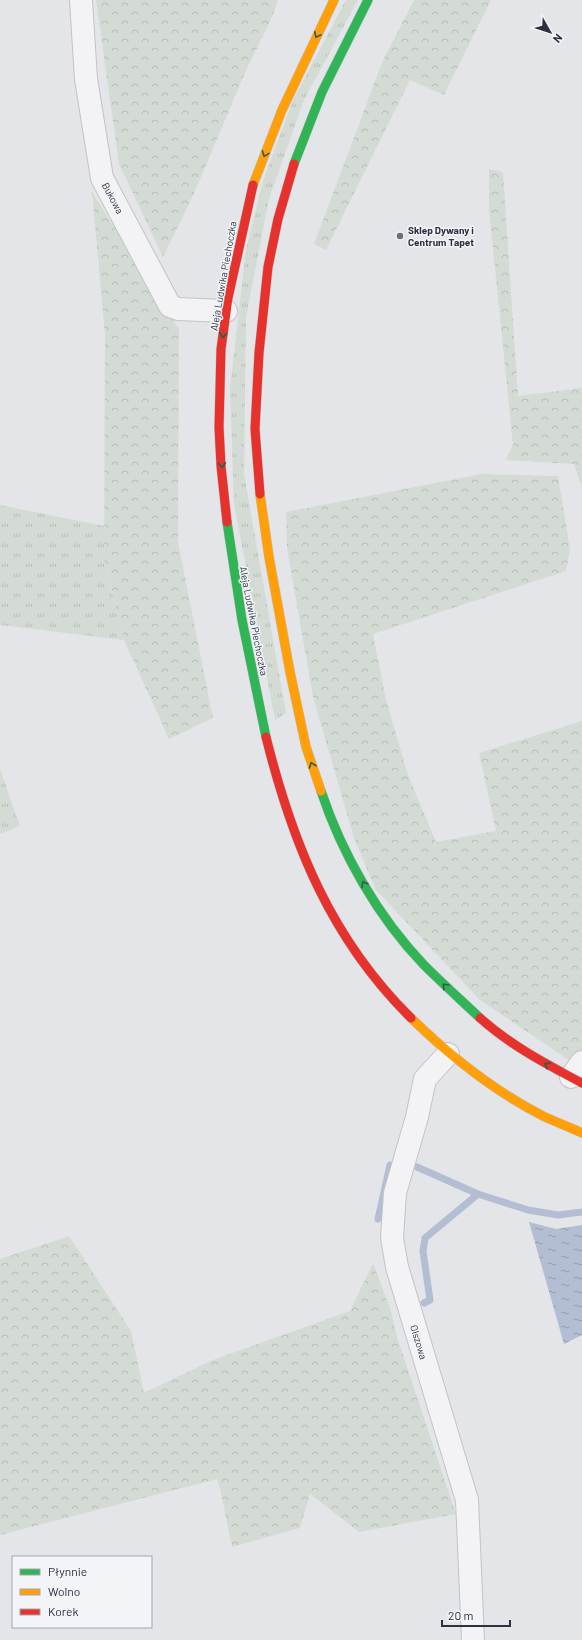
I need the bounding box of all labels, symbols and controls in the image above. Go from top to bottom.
north arrow [530,12,570,52]
one-way arrow [314,31,322,38]
text: N [551,32,566,46]
one-way arrow [261,151,269,158]
street label: Bukowa [100,180,126,216]
street label: Aleja Ludwika Piechoczka [207,220,239,332]
place label: Sklep Dywany i Centrum Tapet [408,224,474,248]
marker: Sklep Dywany i Centrum Tapet [395,231,405,241]
one-way arrow [219,332,228,338]
one-way arrow [217,462,226,468]
street label: Aleja Ludwika Piechoczka [238,565,270,677]
one-way arrow [308,762,317,769]
one-way arrow [362,881,369,888]
one-way arrow [442,983,450,991]
one-way arrow [544,1062,551,1070]
street label: Olszowa [408,1323,430,1361]
legend [12,1556,152,1628]
text: Płynnie [48,1564,87,1578]
text: Wolno [48,1584,80,1598]
scale bar [442,1602,510,1628]
text: Korek [48,1604,78,1618]
text: 20 m [448,1608,474,1622]

